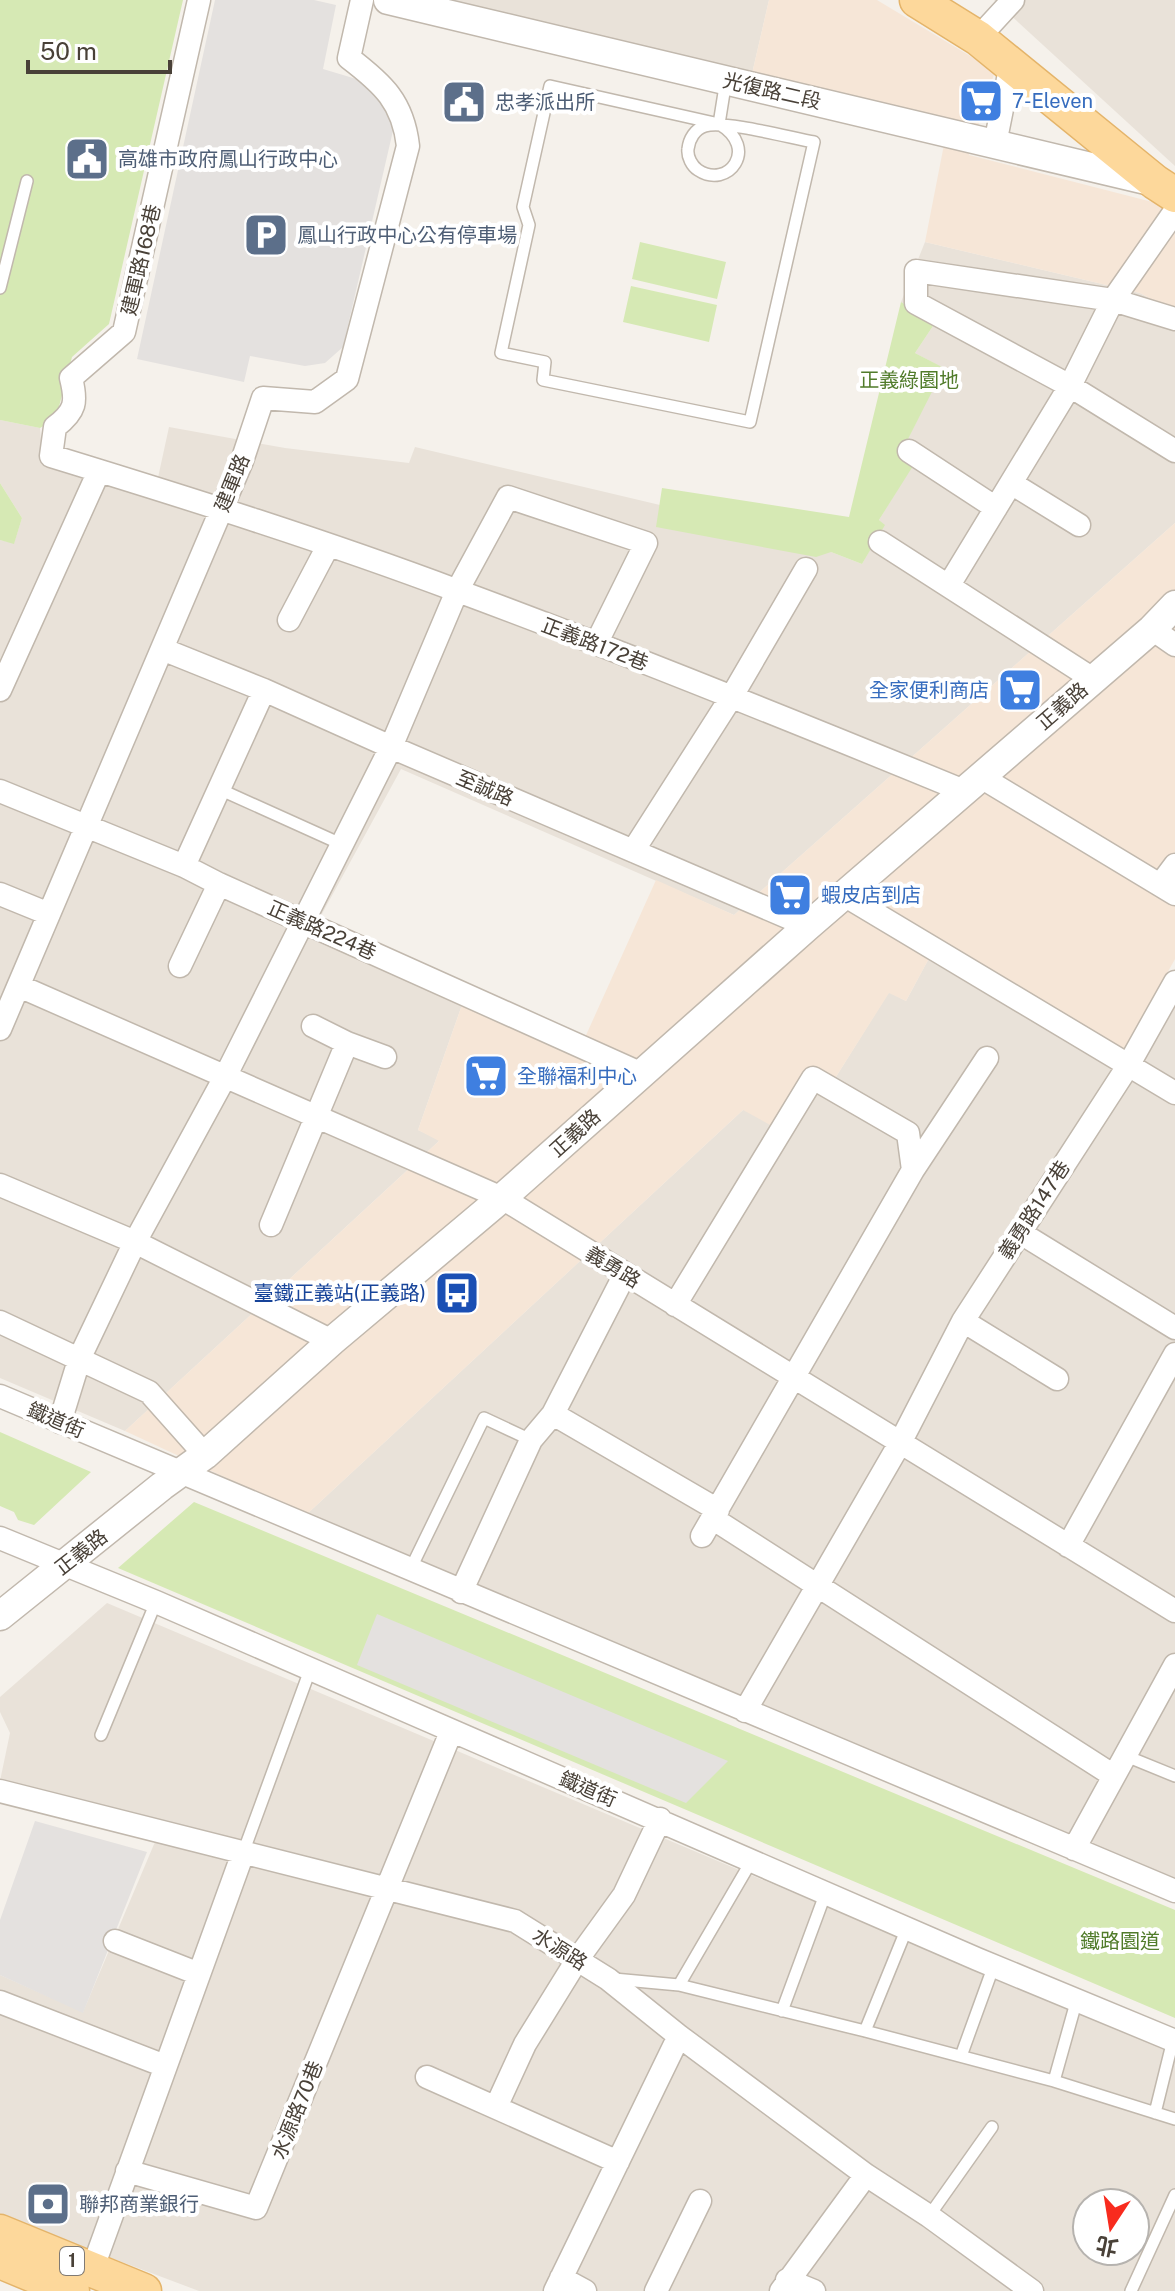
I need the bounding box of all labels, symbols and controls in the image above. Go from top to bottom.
scale bar [28,24,170,74]
text: 50 m [40,37,97,65]
street label: 光復路二段 [721,68,823,114]
supermarket icon: 7-Eleven [957,77,1005,125]
public building icon: 忠孝派出所 [440,78,488,126]
place label: 7-Eleven [1012,89,1093,113]
place label: 忠孝派出所 [495,90,595,114]
public building icon: 高雄市政府鳳山行政中心 [63,135,111,183]
place label: 高雄市政府鳳山行政中心 [118,147,338,171]
street label: 建軍路168巷 [117,202,165,318]
parking icon: 鳳山行政中心公有停車場 [242,211,290,259]
place label: 鳳山行政中心公有停車場 [297,223,517,247]
park label: 正義綠園地 [859,368,959,392]
street label: 建軍路 [210,451,254,515]
street label: 正義路172巷 [538,613,652,675]
supermarket icon: 全家便利商店 [996,666,1044,714]
street label: 正義路 [1031,677,1093,735]
place label: 全家便利商店 [869,678,989,702]
street label: 至誠路 [453,765,517,811]
supermarket icon: 蝦皮店到店 [766,871,814,919]
place label: 蝦皮店到店 [821,883,921,907]
street label: 正義路224巷 [264,895,380,965]
supermarket icon: 全聯福利中心 [462,1052,510,1100]
place label: 全聯福利中心 [517,1064,637,1088]
street label: 正義路 [545,1104,605,1162]
street label: 義勇路147巷 [993,1156,1075,1264]
street label: 義勇路 [581,1241,645,1293]
bus stop icon: 臺鐵正義站(正義路) [433,1269,481,1317]
place label: 臺鐵正義站(正義路) [254,1281,426,1305]
street label: 鐵道街 [24,1397,88,1443]
street label: 正義路 [50,1524,112,1580]
street label: 鐵道街 [556,1766,620,1812]
street label: 水源路 [528,1923,592,1975]
park label: 鐵路園道 [1080,1929,1160,1953]
street label: 水源路70巷 [266,2057,328,2163]
bank icon: 聯邦商業銀行 [24,2180,72,2228]
north arrow [1071,2187,1151,2267]
place label: 聯邦商業銀行 [79,2192,199,2216]
text: 北 [1093,2232,1120,2262]
road number: 1 [60,2247,84,2275]

